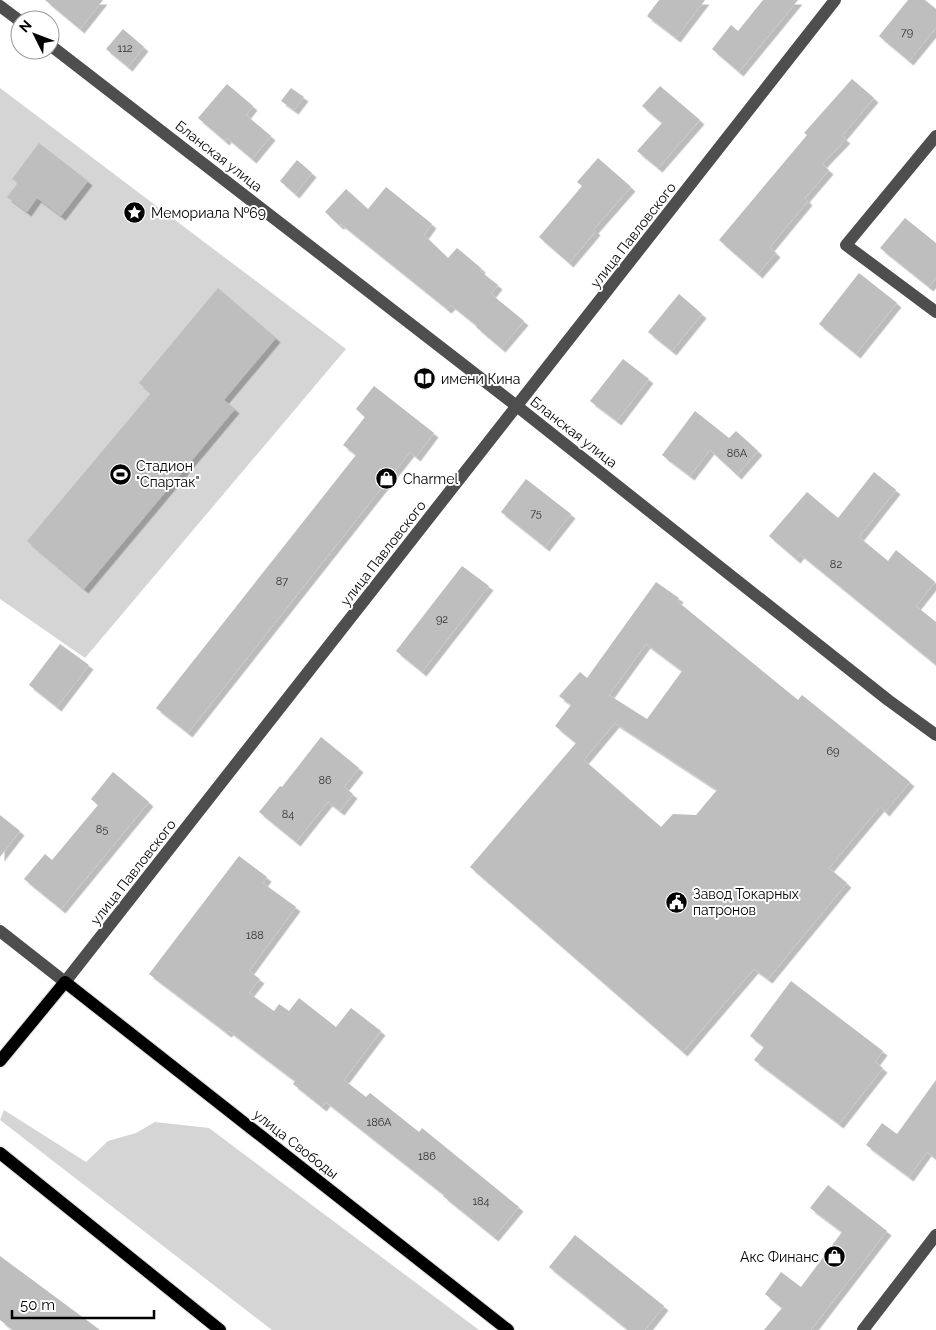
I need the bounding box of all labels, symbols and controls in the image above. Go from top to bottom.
north arrow [10,10,60,60]
text: N [16,17,35,36]
house number: 79 [901,26,913,39]
house number: 112 [117,42,133,55]
street label: Бланская улица [173,117,265,195]
street label: улица Павловского [587,179,679,291]
place icon: Мемориала №69 [123,201,147,225]
place label: Мемориала №69 [151,205,266,221]
library icon: имени Кина [413,367,437,391]
place label: имени Кина [441,371,520,387]
street label: Бланская улица [528,393,620,471]
house number: 86А [727,447,748,460]
place label: Стадион "Спартак" [136,458,200,490]
sports icon: Стадион "Спартак" [108,462,132,486]
shop icon: Charmel [375,467,399,491]
place label: Charmel [403,471,458,487]
street label: улица Павловского [337,497,429,609]
house number: 75 [530,507,542,520]
house number: 82 [830,558,842,571]
house number: 87 [276,575,288,588]
house number: 92 [436,613,448,626]
house number: 69 [826,745,840,758]
house number: 86 [318,774,332,787]
house number: 84 [282,808,294,821]
street label: улица Павловского [87,816,179,928]
house number: 85 [96,823,108,836]
place label: Завод Токарных патронов [693,886,799,918]
public building icon: Завод Токарных патронов [665,890,689,914]
house number: 188 [246,929,264,942]
street label: улица Свободы [250,1106,342,1182]
house number: 186А [366,1116,392,1129]
house number: 186 [418,1150,436,1163]
house number: 184 [472,1195,490,1208]
shop icon: Акс Финанс [823,1245,847,1269]
place label: Акс Финанс [740,1249,819,1265]
scale bar [12,1288,155,1320]
text: 50 m [20,1296,55,1314]

